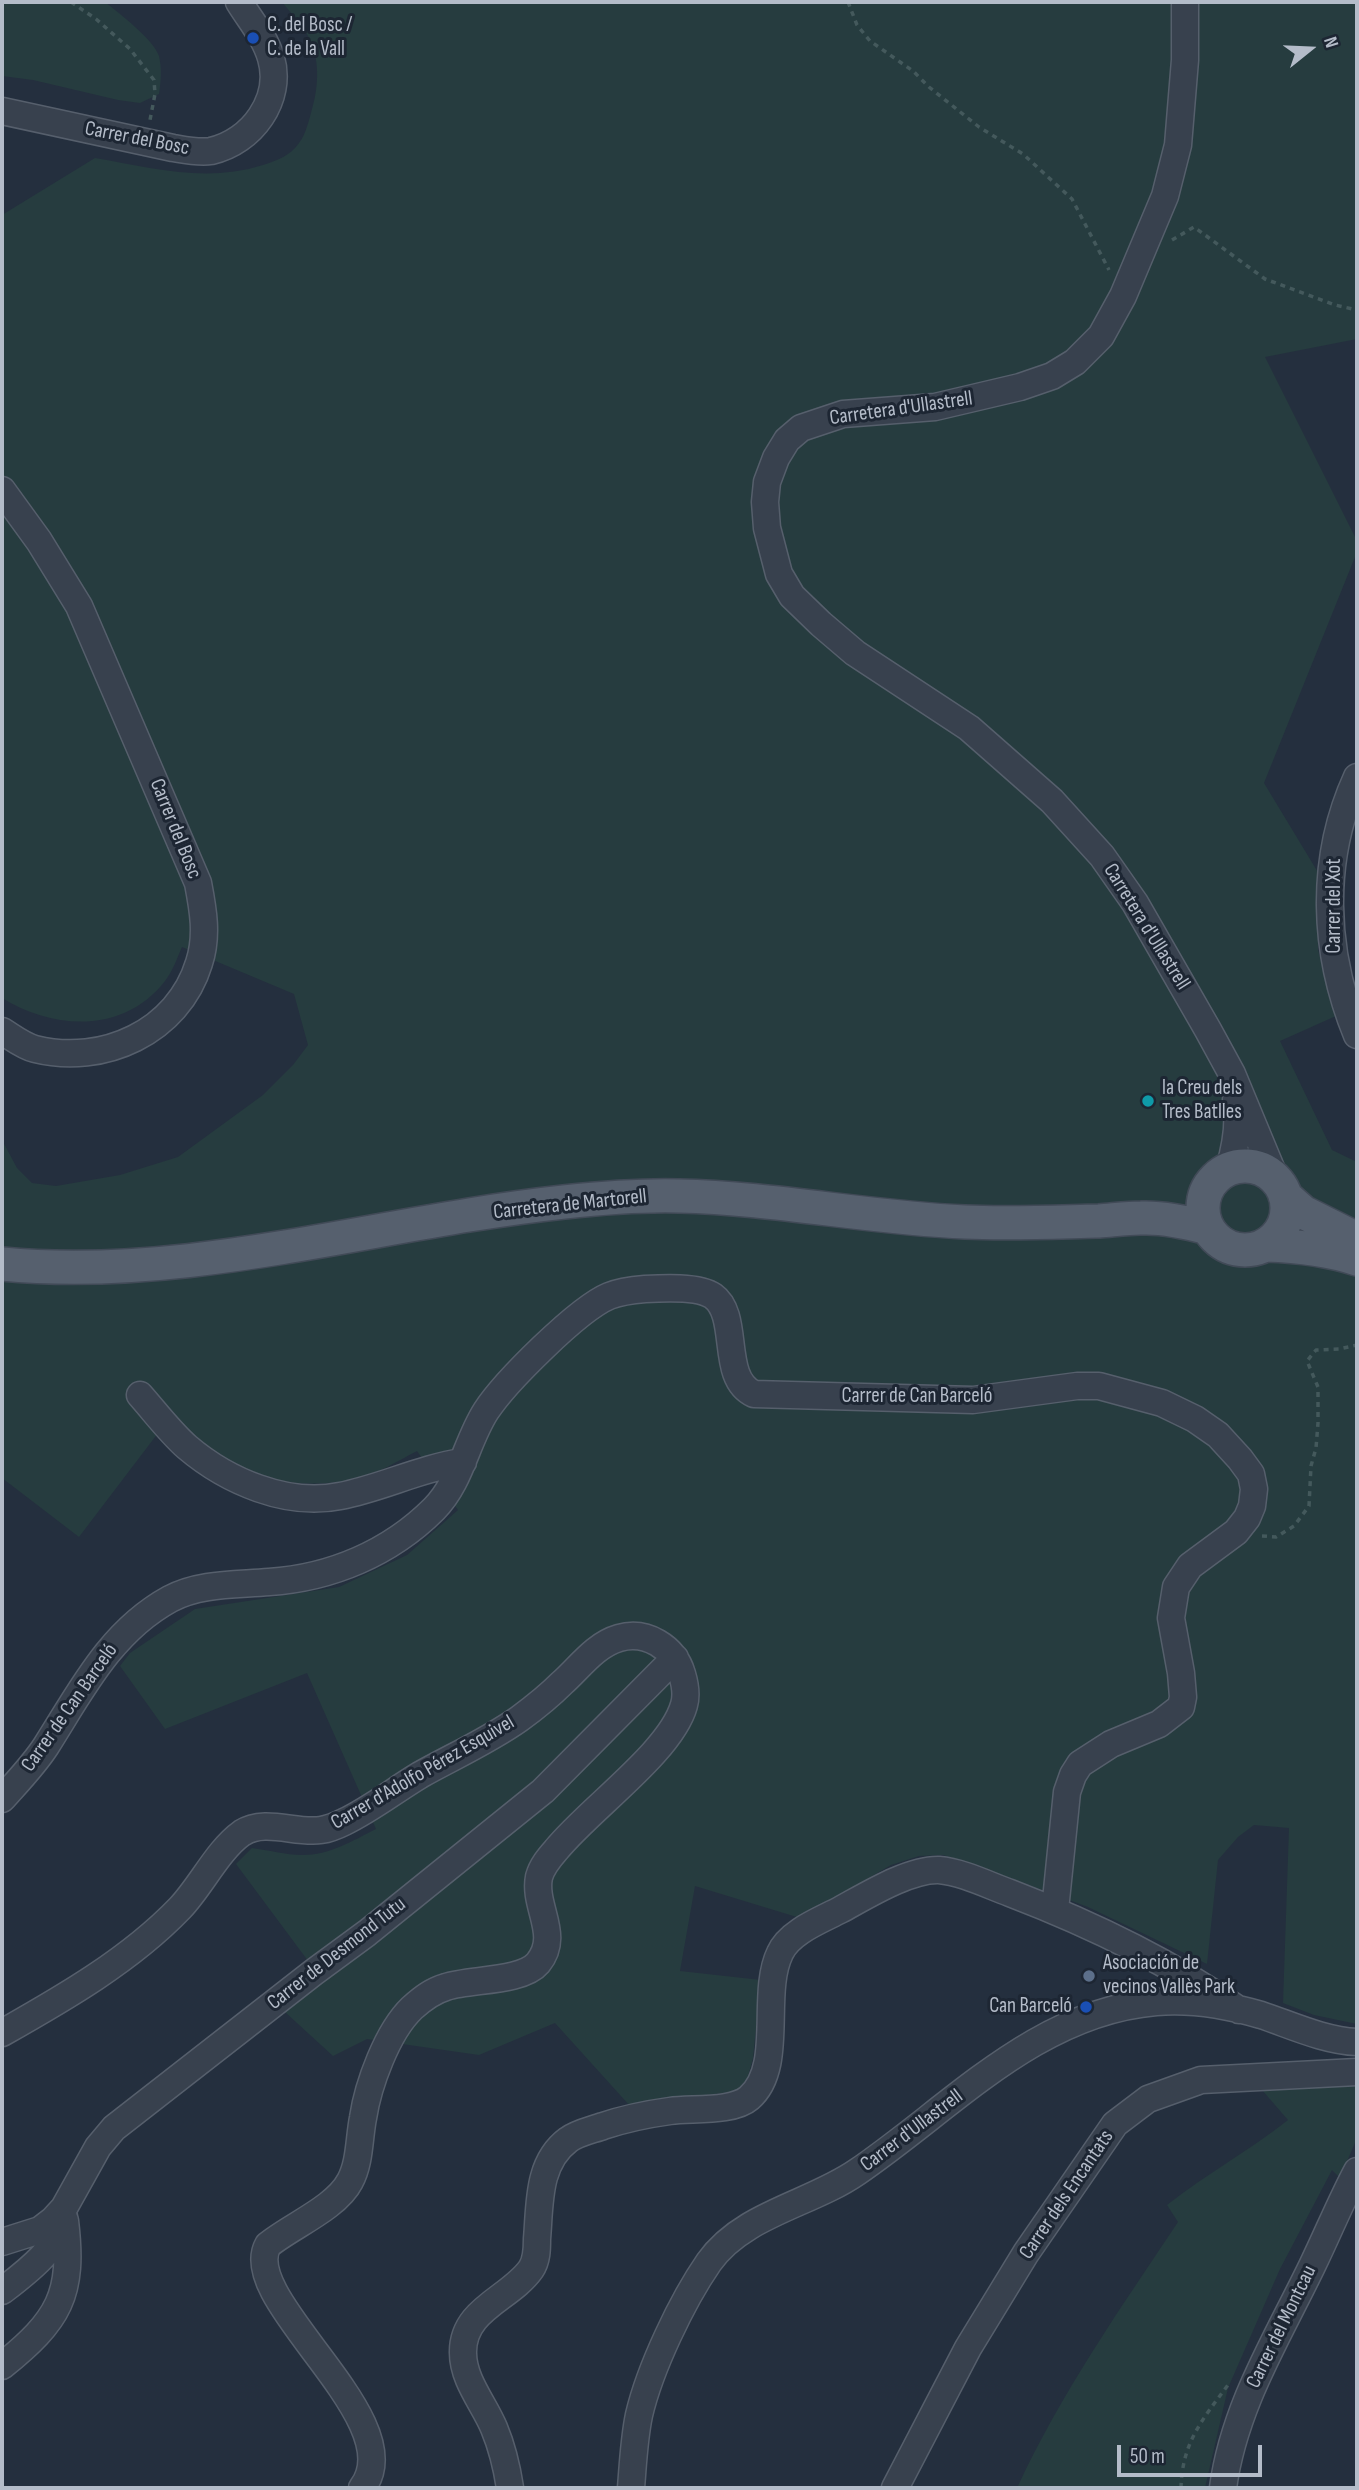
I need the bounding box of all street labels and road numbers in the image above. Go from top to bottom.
street label: Carrer del Bosc [83,117,191,161]
street label: Carretera d'Ullastrell [828,386,974,432]
street label: Carrer del Bosc [143,775,207,883]
street label: Carrer del Xot [1322,858,1348,954]
street label: Carretera d'Ullastrell [1097,859,1195,995]
street label: Carretera de Martorell [492,1184,648,1226]
street label: Carrer de Can Barceló [842,1384,992,1410]
street label: Carrer de Can Barceló [16,1639,124,1777]
street label: Carrer d'Adolfo Pérez Esquivel [327,1710,519,1836]
street label: Carrer de Desmond Tutu [263,1892,411,2016]
street label: Carrer d'Ullastrell [856,2084,968,2178]
street label: Carrer dels Encantats [1014,2126,1120,2264]
street label: Carrer del Montcau [1241,2262,1323,2392]

